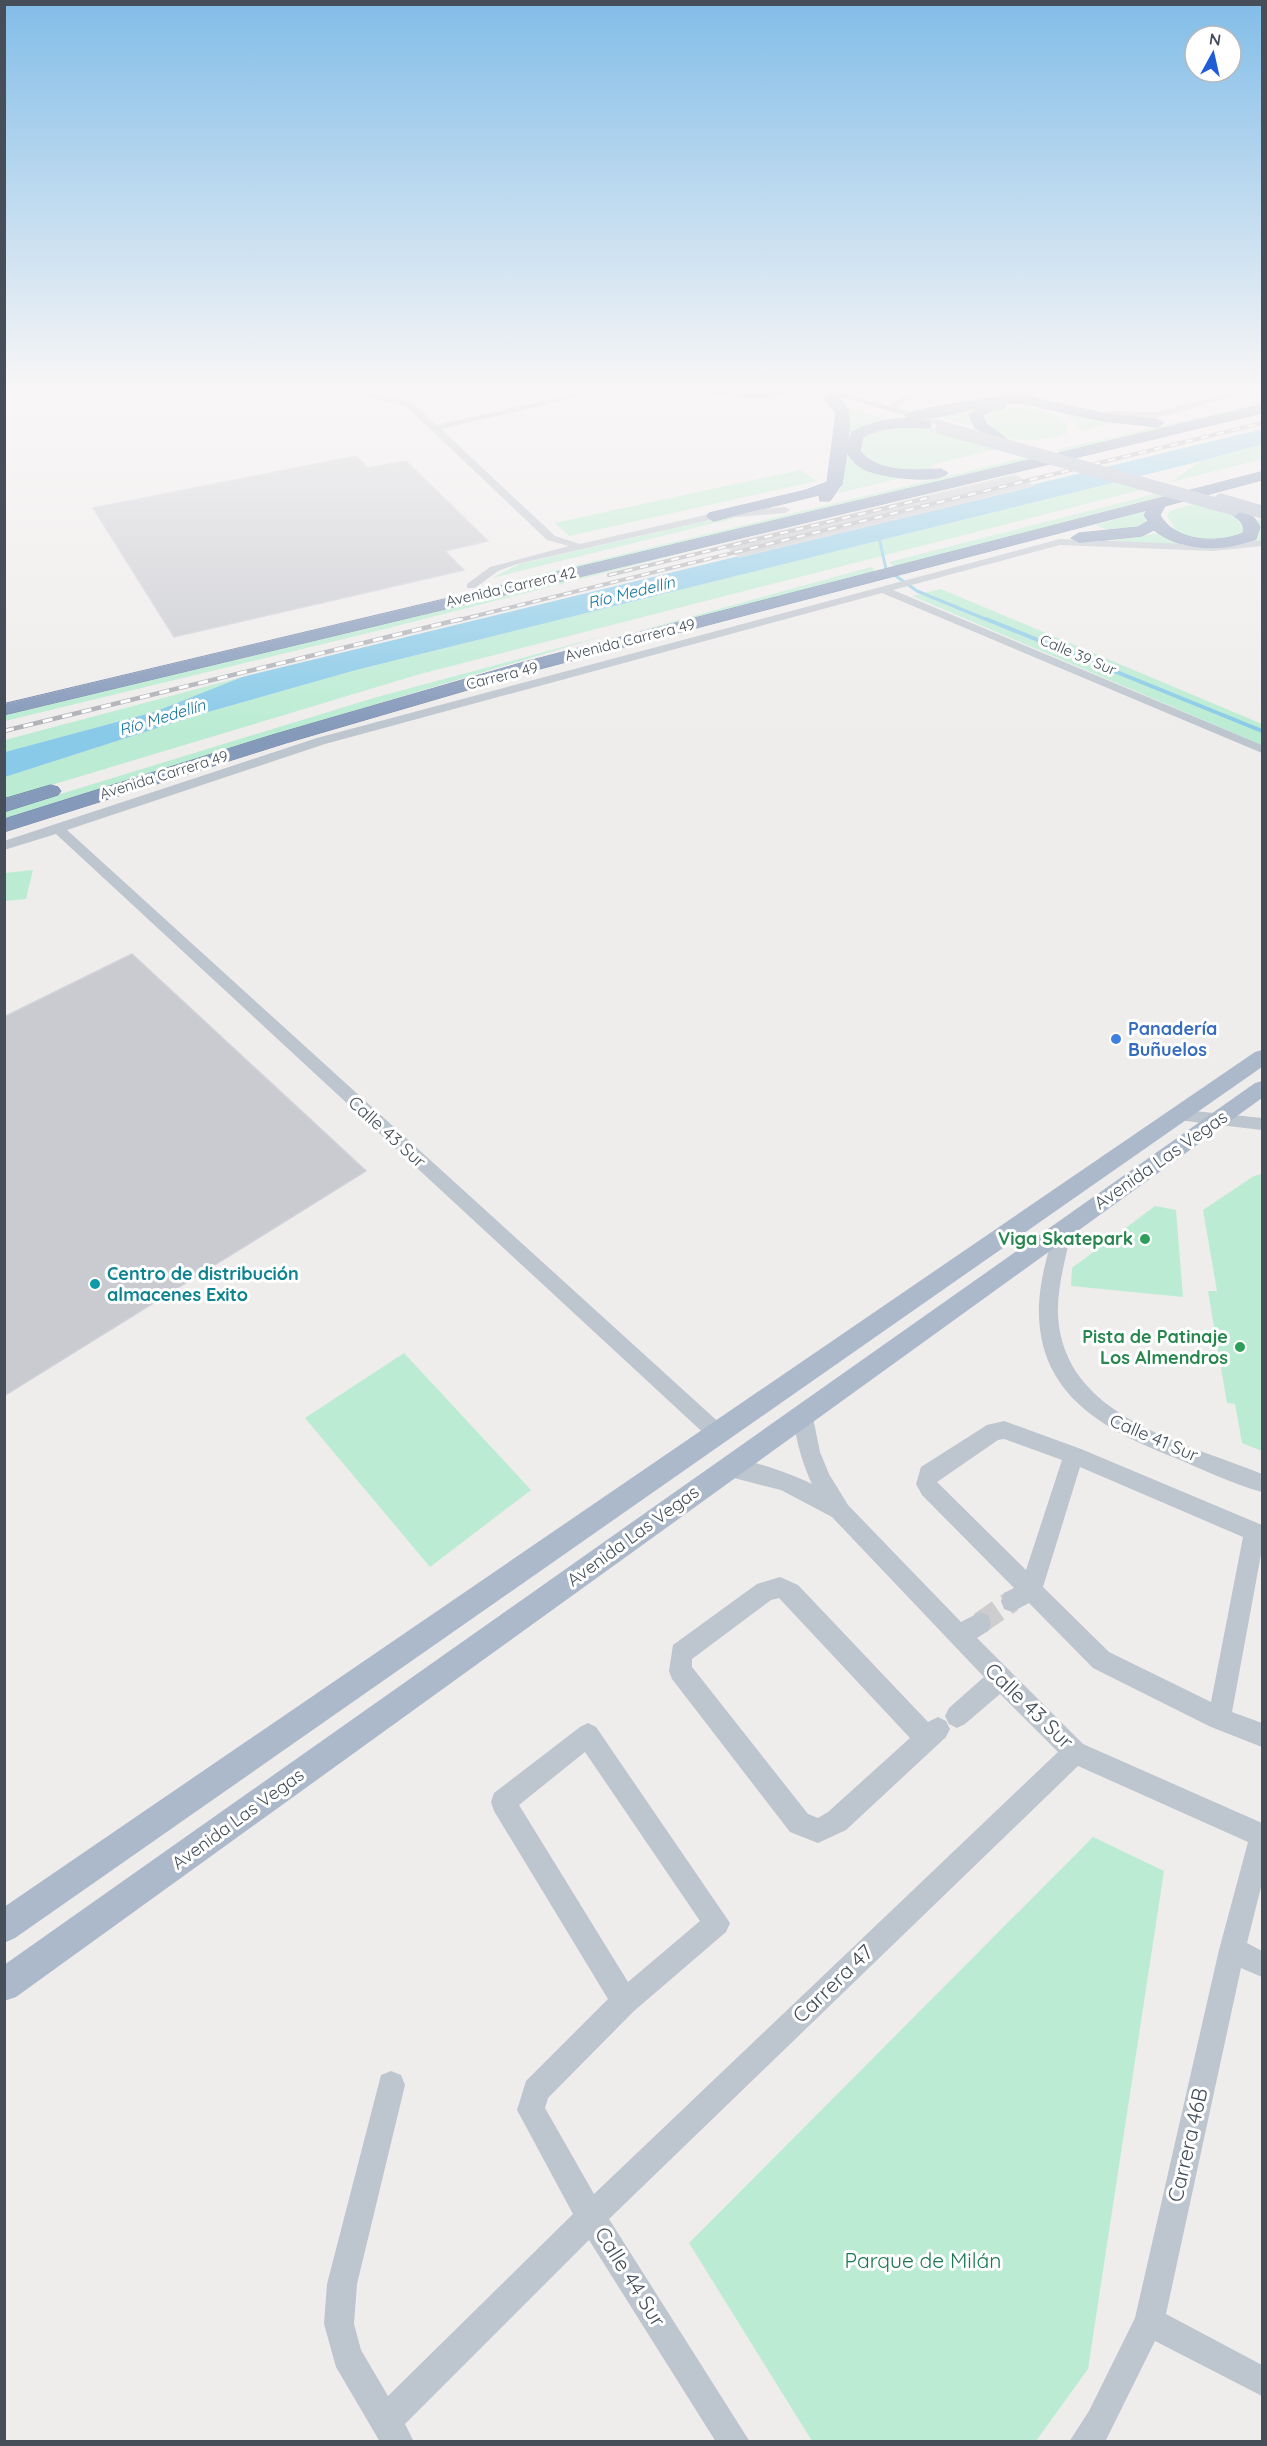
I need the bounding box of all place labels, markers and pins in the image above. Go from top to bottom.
place label: Panadería Buñuelos [1128,1017,1217,1061]
marker: Panadería Buñuelos [1109,1032,1123,1046]
place label: Viga Skatepark [998,1227,1133,1250]
marker: Viga Skatepark [1138,1232,1152,1246]
place label: Centro de distribución almacenes Exito [107,1262,299,1306]
marker: Centro de distribución almacenes Exito [88,1277,102,1291]
place label: Pista de Patinaje Los Almendros [1082,1325,1228,1369]
marker: Pista de Patinaje Los Almendros [1233,1340,1247,1354]

